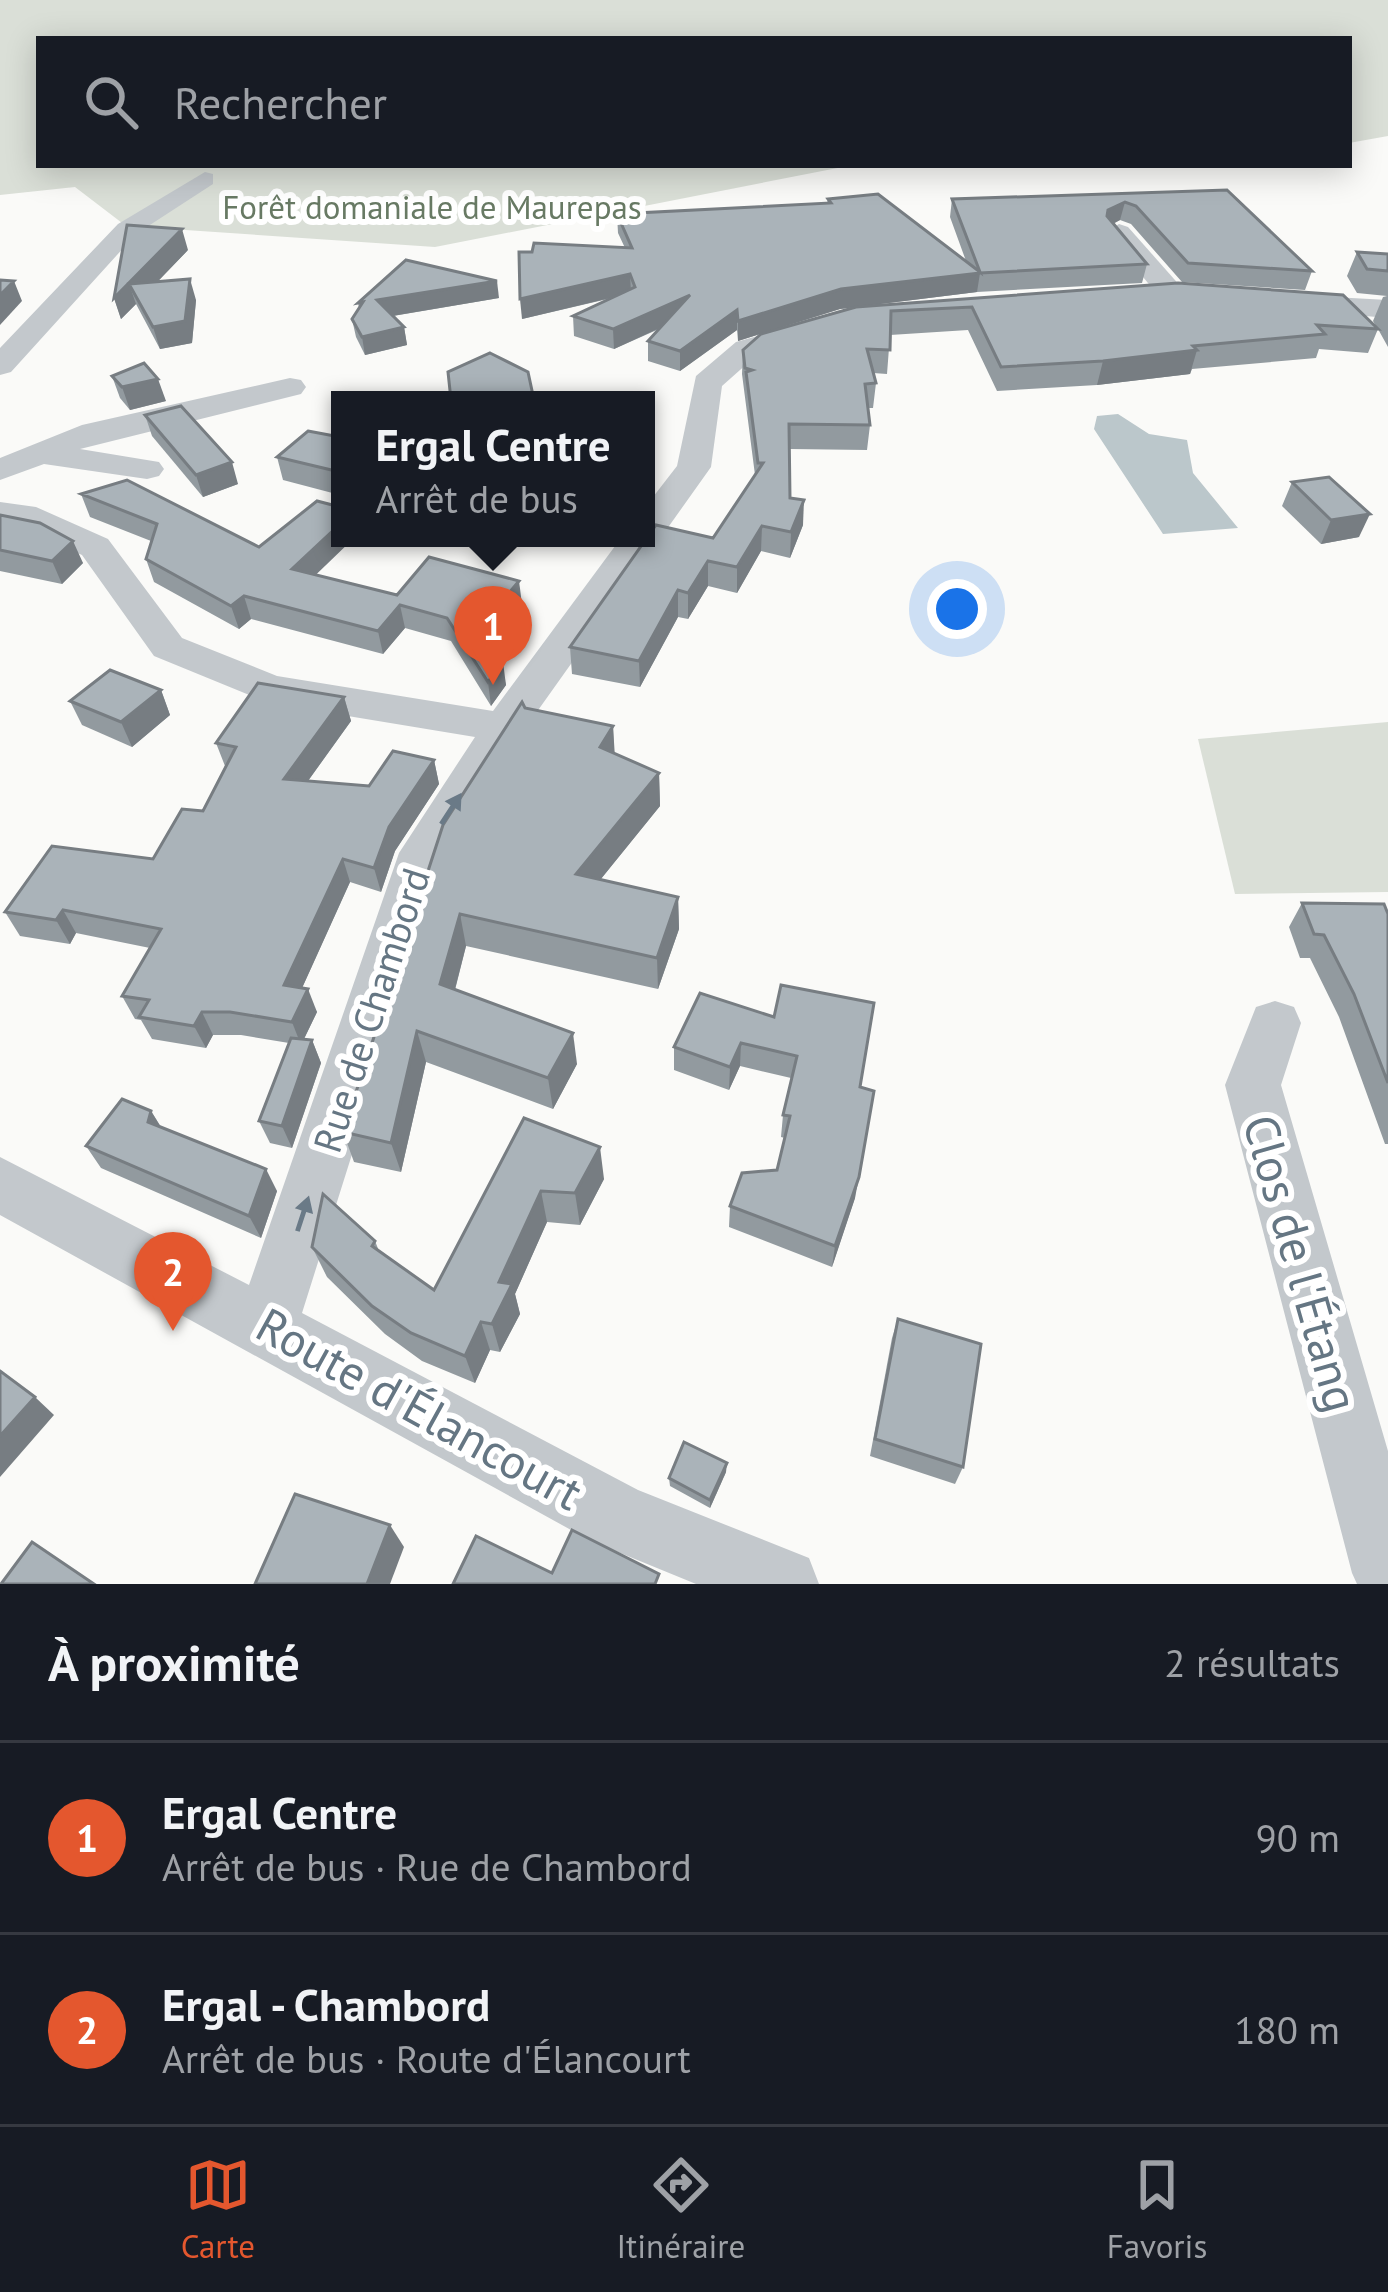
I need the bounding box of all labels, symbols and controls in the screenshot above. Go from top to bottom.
search box [36,36,1352,168]
icon: search [78,69,144,135]
text: Rechercher [174,73,387,131]
park label: Forêt domaniale de Maurepas [222,185,642,228]
popup [331,391,655,547]
text: Ergal Centre [375,415,611,473]
text: Arrêt de bus [375,473,578,524]
your location [927,579,987,639]
pin: 1 [454,586,532,685]
one-way arrow [440,793,462,826]
street label: Rue de Chambord [301,861,441,1159]
street label: Clos de l'Étang [1230,1108,1374,1418]
one-way arrow [295,1195,314,1231]
pin: 2 [134,1232,212,1331]
street label: Route d'Élancourt [246,1293,594,1523]
text: À proximité [48,1629,300,1695]
text: 2 résultats [1164,1637,1340,1688]
text: Ergal Centre [162,1783,397,1841]
text: 1 [76,1812,98,1863]
text: 90 m [1255,1812,1340,1863]
text: Arrêt de bus · Rue de Chambord [162,1841,692,1892]
text: Ergal - Chambord [162,1975,490,2033]
text: 2 [76,2004,98,2055]
text: 180 m [1234,2004,1340,2055]
text: Arrêt de bus · Route d'Élancourt [162,2033,691,2084]
tab: Carte [181,2152,255,2267]
tab: Itinéraire [616,2152,745,2267]
tab: Favoris [1107,2152,1207,2267]

